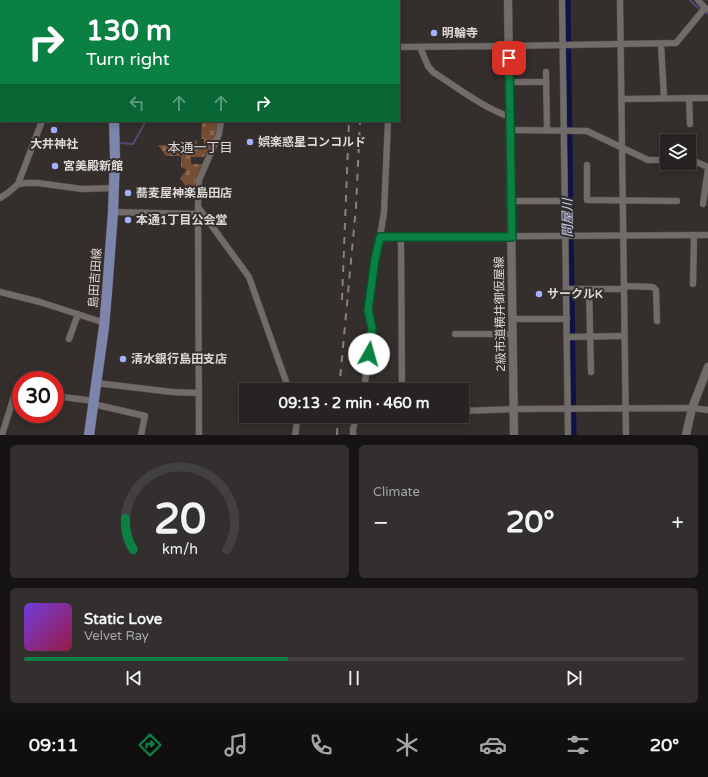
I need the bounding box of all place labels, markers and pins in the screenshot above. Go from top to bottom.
place label: 明輪寺 [442,26,478,40]
marker: 明輪寺 [429,28,439,38]
pin [492,41,526,75]
marker: 大井神社 [49,125,59,135]
place label: 娯楽惑星コンコルド [258,135,366,149]
place label: 大井神社 [30,137,78,151]
marker: 娯楽惑星コンコルド [245,137,255,147]
place label: 宮美殿新館 [63,159,123,173]
marker: 宮美殿新館 [50,161,60,171]
place label: 蕎麦屋神楽島田店 [136,186,232,200]
marker: 蕎麦屋神楽島田店 [123,188,133,198]
place label: 本通1丁目公会堂 [136,213,228,227]
marker: 本通1丁目公会堂 [123,215,133,225]
place label: サークルK [547,287,603,301]
marker: サークルK [534,289,544,299]
place label: 清水銀行島田支店 [131,352,227,366]
marker: 清水銀行島田支店 [118,354,128,364]

